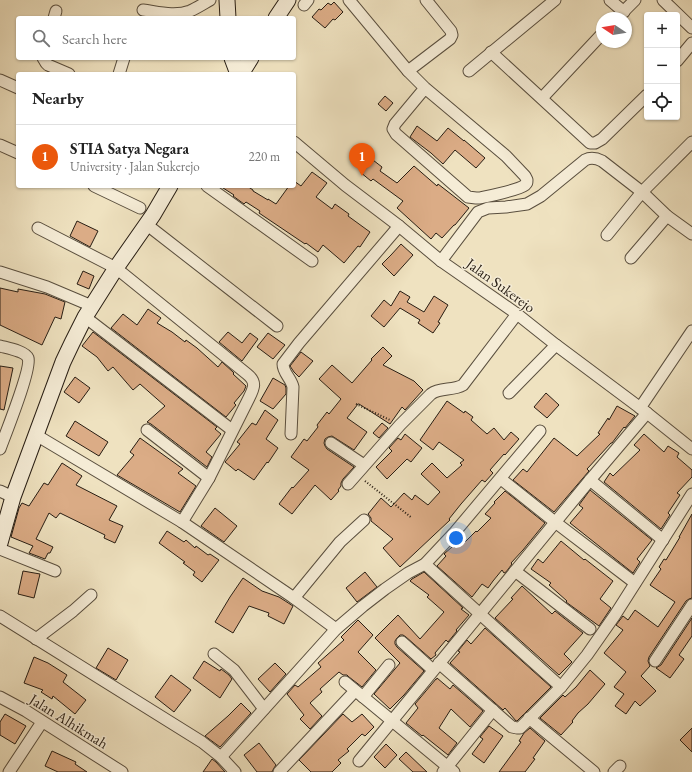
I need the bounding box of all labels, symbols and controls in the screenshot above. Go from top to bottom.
north arrow [596,12,632,48]
map controls [644,12,680,120]
button: + [644,12,680,48]
search box [16,16,296,60]
icon: search [30,27,52,49]
text: Search here [62,29,127,48]
button: − [644,48,680,84]
button: locate [644,84,680,120]
text: Nearby [32,87,84,109]
text: STIA Satya Negara [70,139,189,158]
pin: 1 [349,143,375,176]
text: 1 [42,148,48,165]
text: 220 m [249,148,280,165]
text: University · Jalan Sukerejo [70,158,200,175]
street label: Jalan Sukerejo [461,252,539,317]
your location [446,528,466,548]
street label: Jalan Alhikmah [24,688,112,753]

